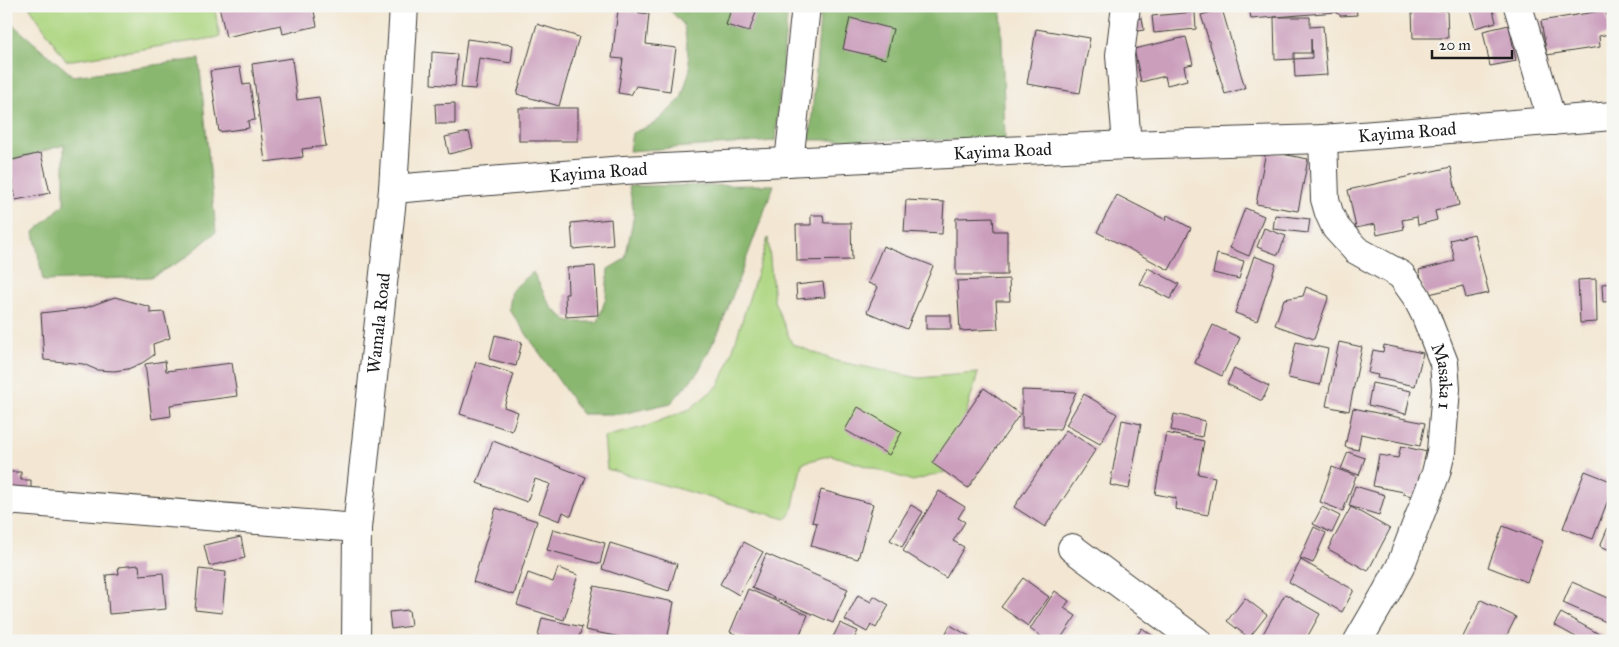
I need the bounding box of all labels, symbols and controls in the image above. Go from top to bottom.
scale bar [1432,28,1512,60]
text: 20 m [1439,36,1471,54]
street label: Kayima Road [1357,117,1457,147]
street label: Kayima Road [953,138,1053,165]
street label: Kayima Road [548,158,648,187]
street label: Wamala Road [362,272,395,375]
street label: Masaka 1 [1426,340,1457,411]

